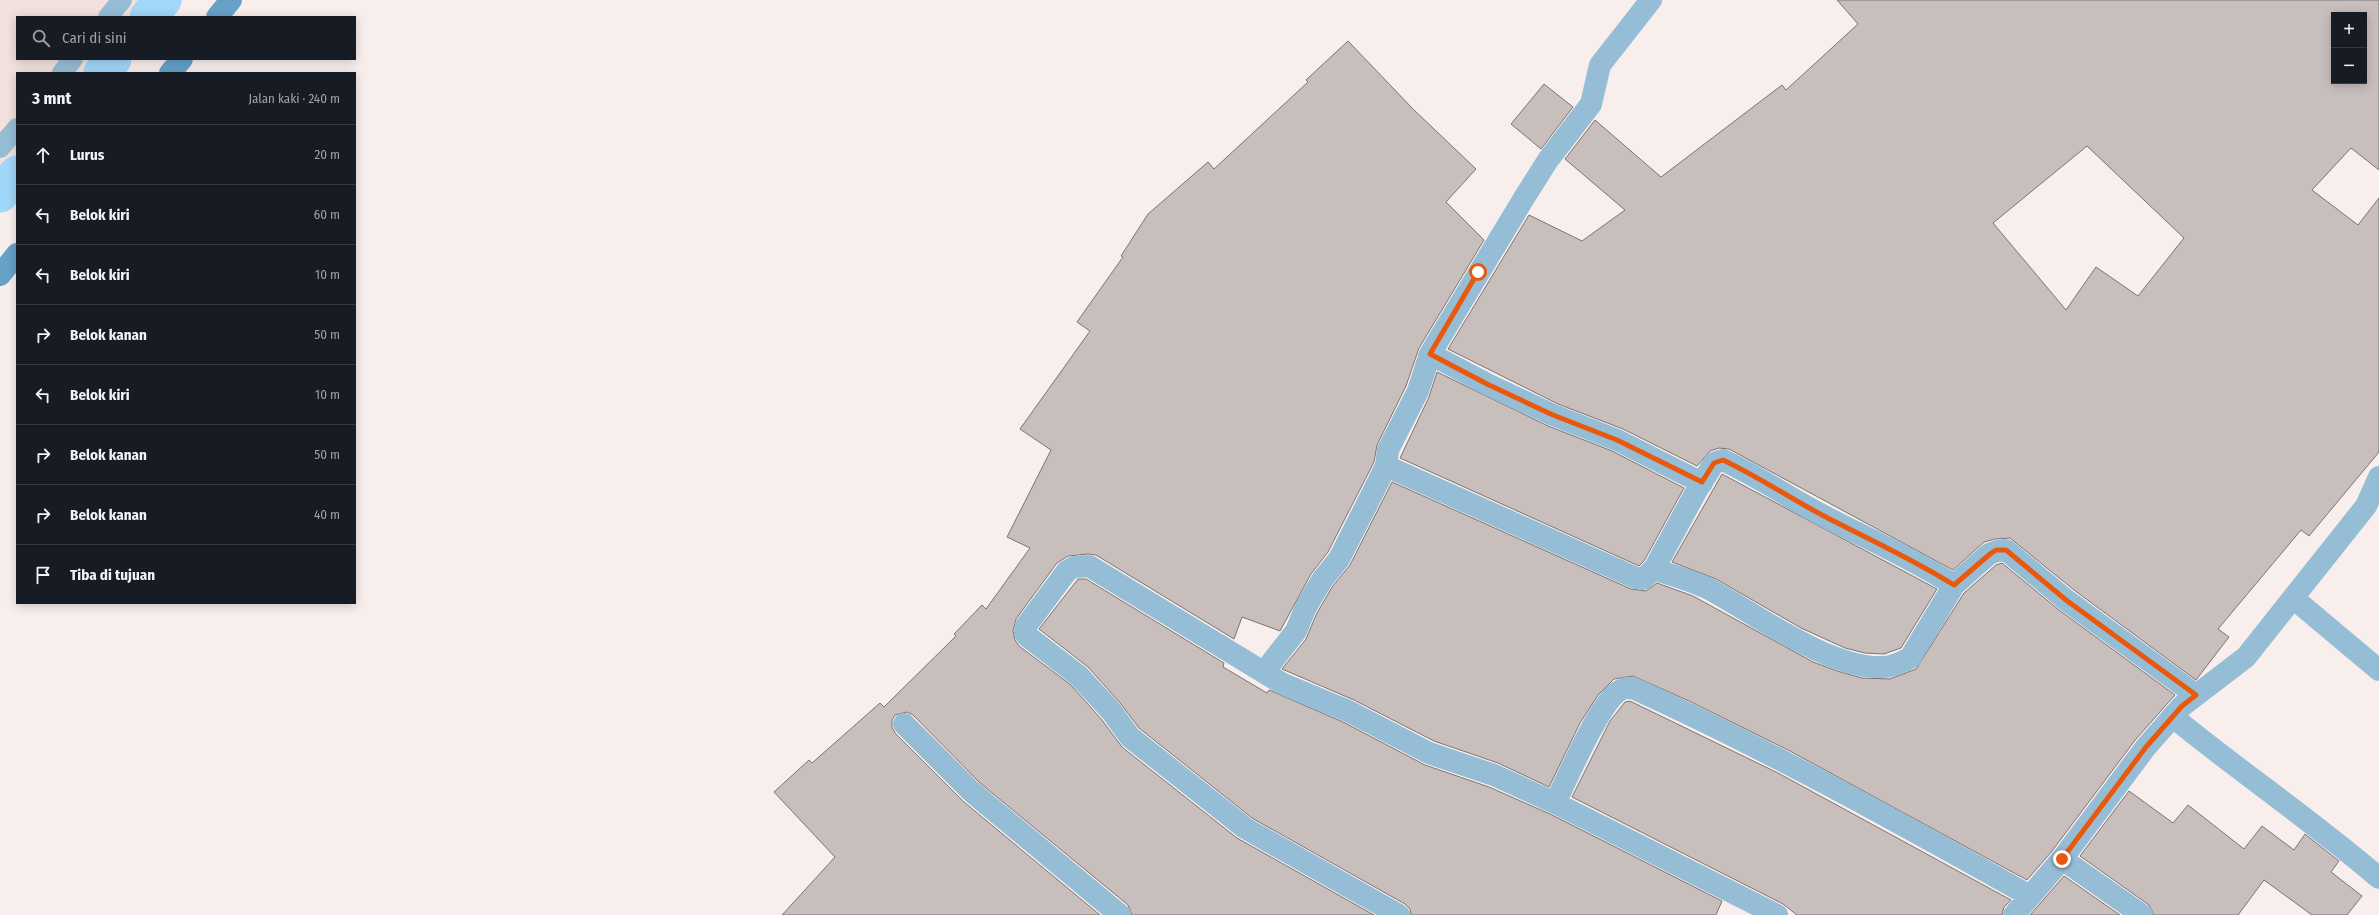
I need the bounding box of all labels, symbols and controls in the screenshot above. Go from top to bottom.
map controls [2331,12,2367,84]
button: + [2331,12,2367,48]
search box [16,16,356,60]
icon: search [30,27,52,49]
text: Cari di sini [62,29,127,47]
button: − [2331,48,2367,84]
text: 3 mnt [32,88,71,109]
text: Jalan kaki · 240 m [249,91,340,106]
icon: ahead [32,144,54,166]
text: Lurus [70,146,104,164]
text: 20 m [314,147,340,162]
icon: left [32,204,54,226]
text: Belok kiri [70,206,130,224]
text: 60 m [314,207,340,222]
route start [1469,263,1487,281]
icon: left [32,264,54,286]
text: Belok kiri [70,266,130,284]
text: 10 m [315,267,340,282]
icon: right [32,324,54,346]
text: Belok kanan [70,326,147,344]
text: 50 m [314,327,340,342]
icon: left [32,384,54,406]
text: Belok kiri [70,386,130,404]
text: 10 m [315,387,340,402]
icon: right [32,444,54,466]
text: Belok kanan [70,446,147,464]
text: 50 m [314,447,340,462]
icon: right [32,504,54,526]
text: Belok kanan [70,506,147,524]
text: 40 m [314,507,340,522]
icon: arrive [32,564,54,586]
text: Tiba di tujuan [70,566,155,584]
route end [2053,850,2071,868]

